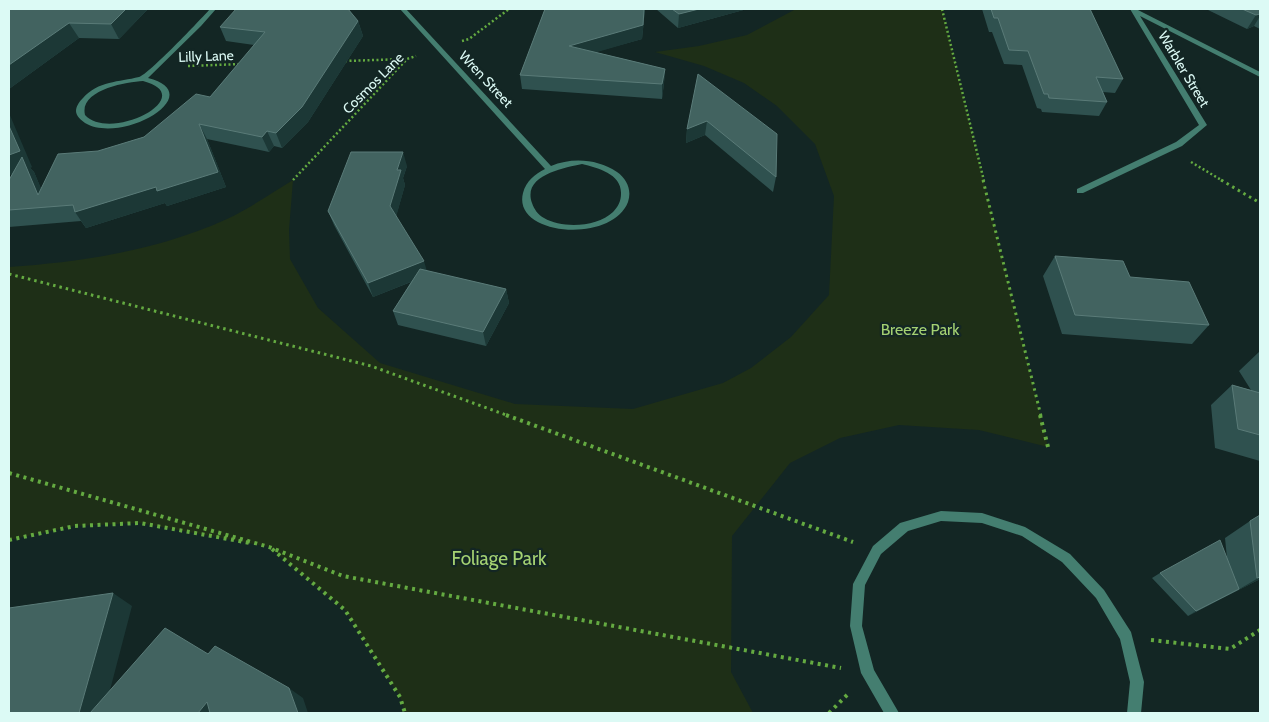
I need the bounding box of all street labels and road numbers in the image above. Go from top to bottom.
street label: Warbler Street [1154,28,1214,111]
street label: Lilly Lane [178,46,234,66]
street label: Wren Street [455,47,517,111]
street label: Cosmos Lane [339,49,407,117]

